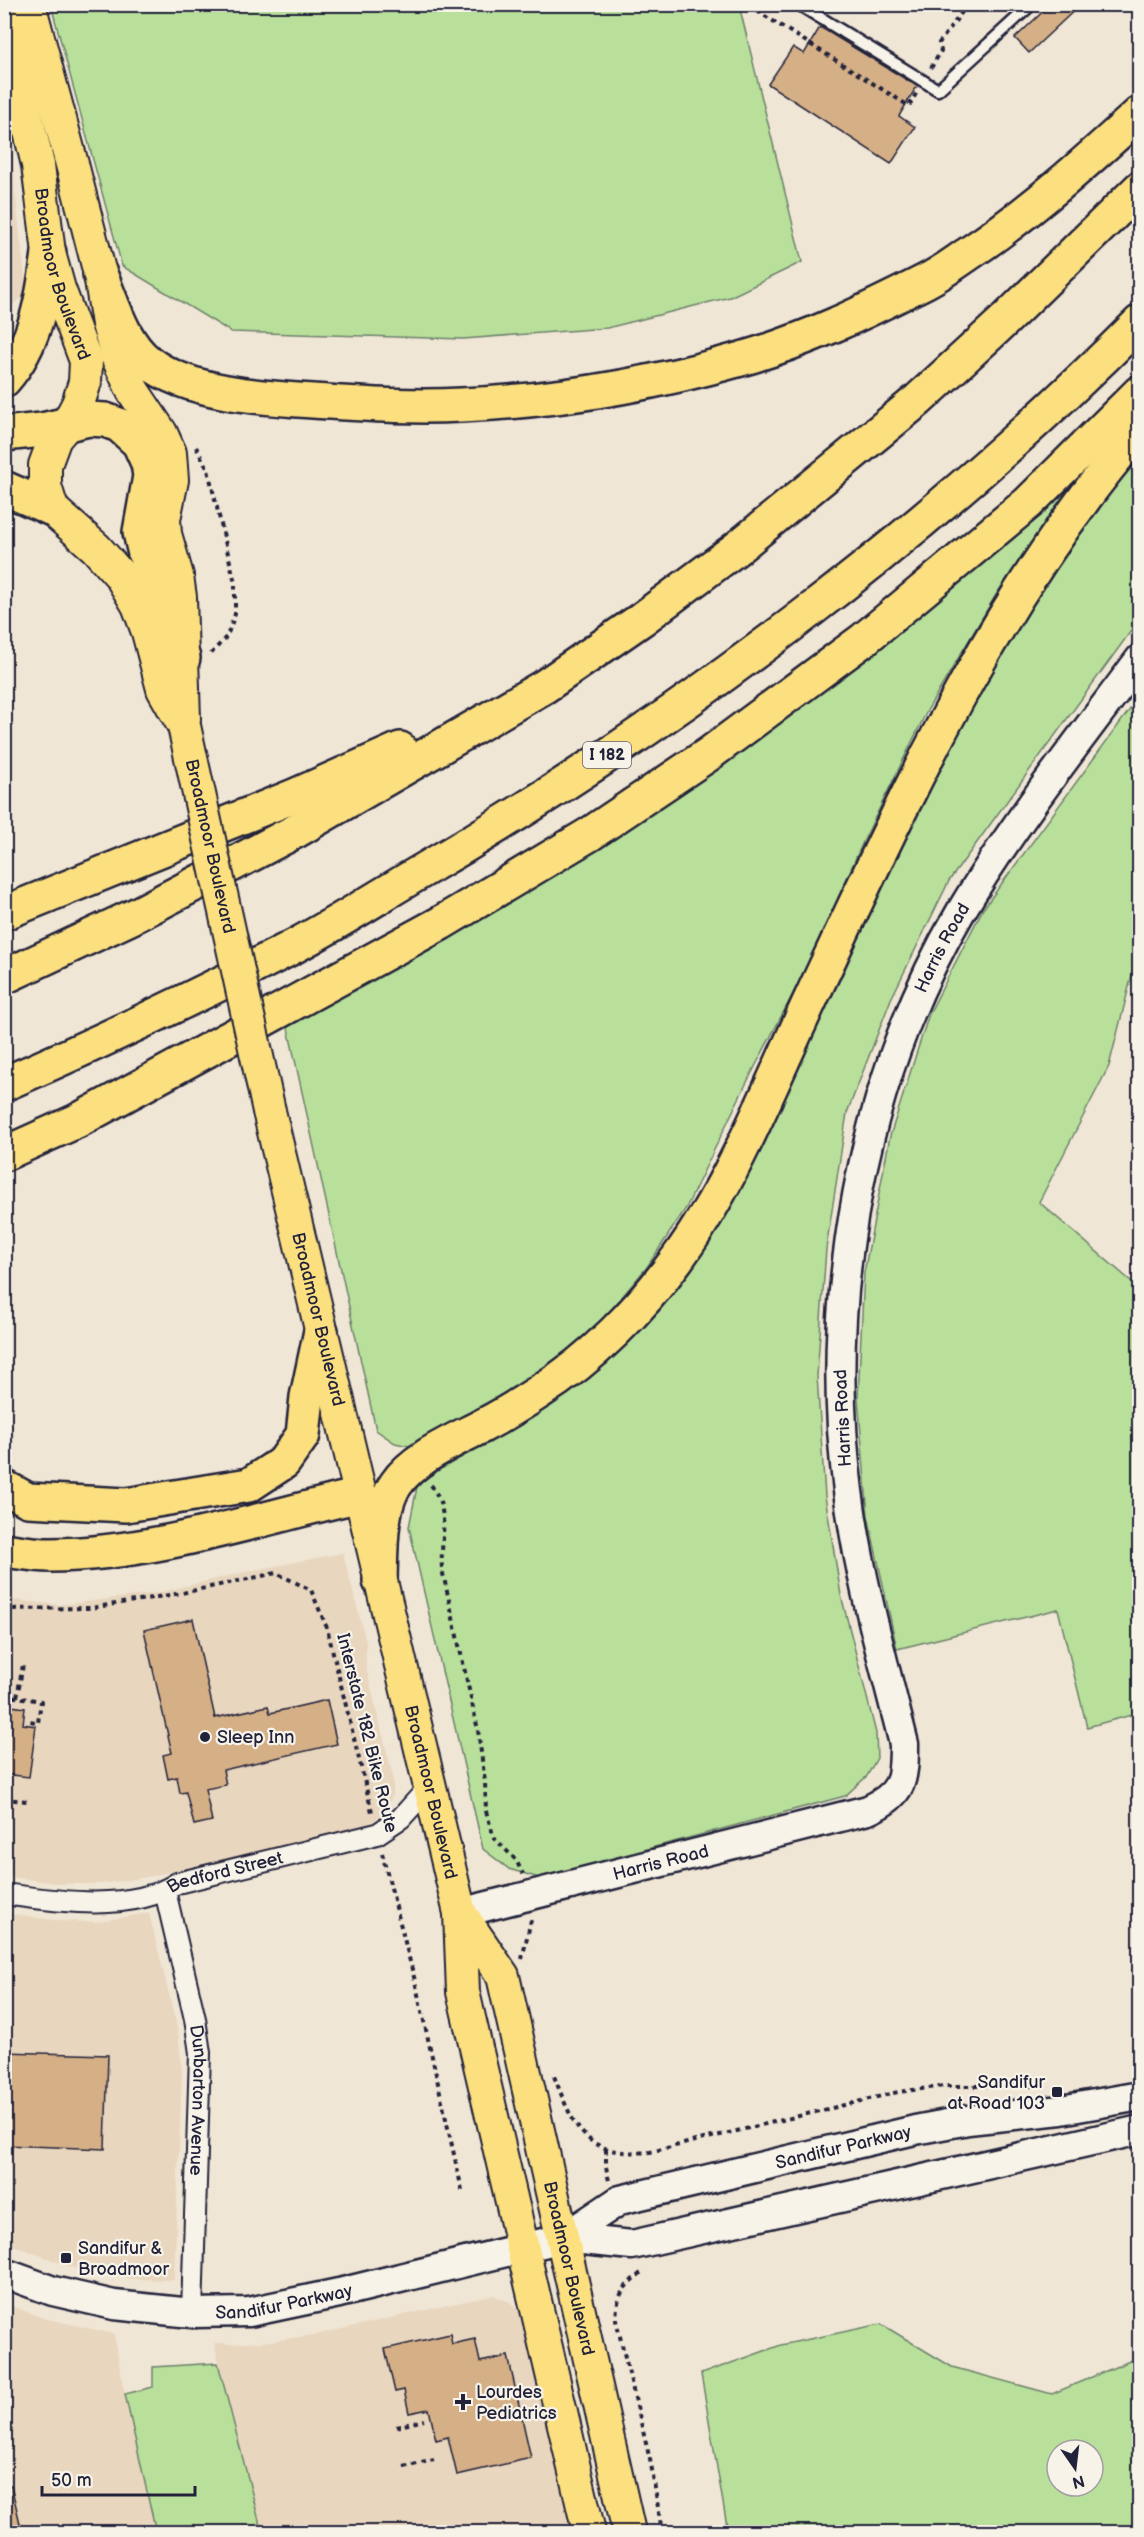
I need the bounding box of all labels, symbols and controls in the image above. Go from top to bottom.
street label: Broadmoor Boulevard [30,186,95,363]
road number: I 182 [583,742,631,768]
street label: Broadmoor Boulevard [181,757,240,935]
street label: Harris Road [910,899,974,996]
street label: Broadmoor Boulevard [288,1230,349,1408]
street label: Harris Road [830,1369,856,1467]
street label: Interstate 182 Bike Route [332,1631,402,1835]
street label: Broadmoor Boulevard [400,1703,462,1881]
place label: Sleep Inn [217,1727,294,1748]
marker: Sleep Inn [198,1730,212,1744]
street label: Harris Road [611,1840,711,1885]
street label: Bedford Street [163,1847,285,1897]
street label: Dunbarton Avenue [185,2023,211,2176]
place label: Sandifur at Road 103 [947,2072,1045,2114]
marker: Sandifur at Road 103 [1050,2085,1064,2099]
street label: Sandifur Parkway [773,2121,914,2173]
street label: Broadmoor Boulevard [539,2179,599,2357]
place label: Sandifur & Broadmoor [78,2238,170,2280]
marker: Sandifur & Broadmoor [59,2251,73,2265]
street label: Sandifur Parkway [215,2279,355,2323]
place label: Lourdes Pediatrics [476,2382,557,2424]
marker: Lourdes Pediatrics [454,2393,472,2411]
north arrow [1045,2438,1105,2498]
scale bar [42,2459,195,2497]
text: 50 m [51,2470,92,2491]
text: N [1070,2470,1086,2492]

